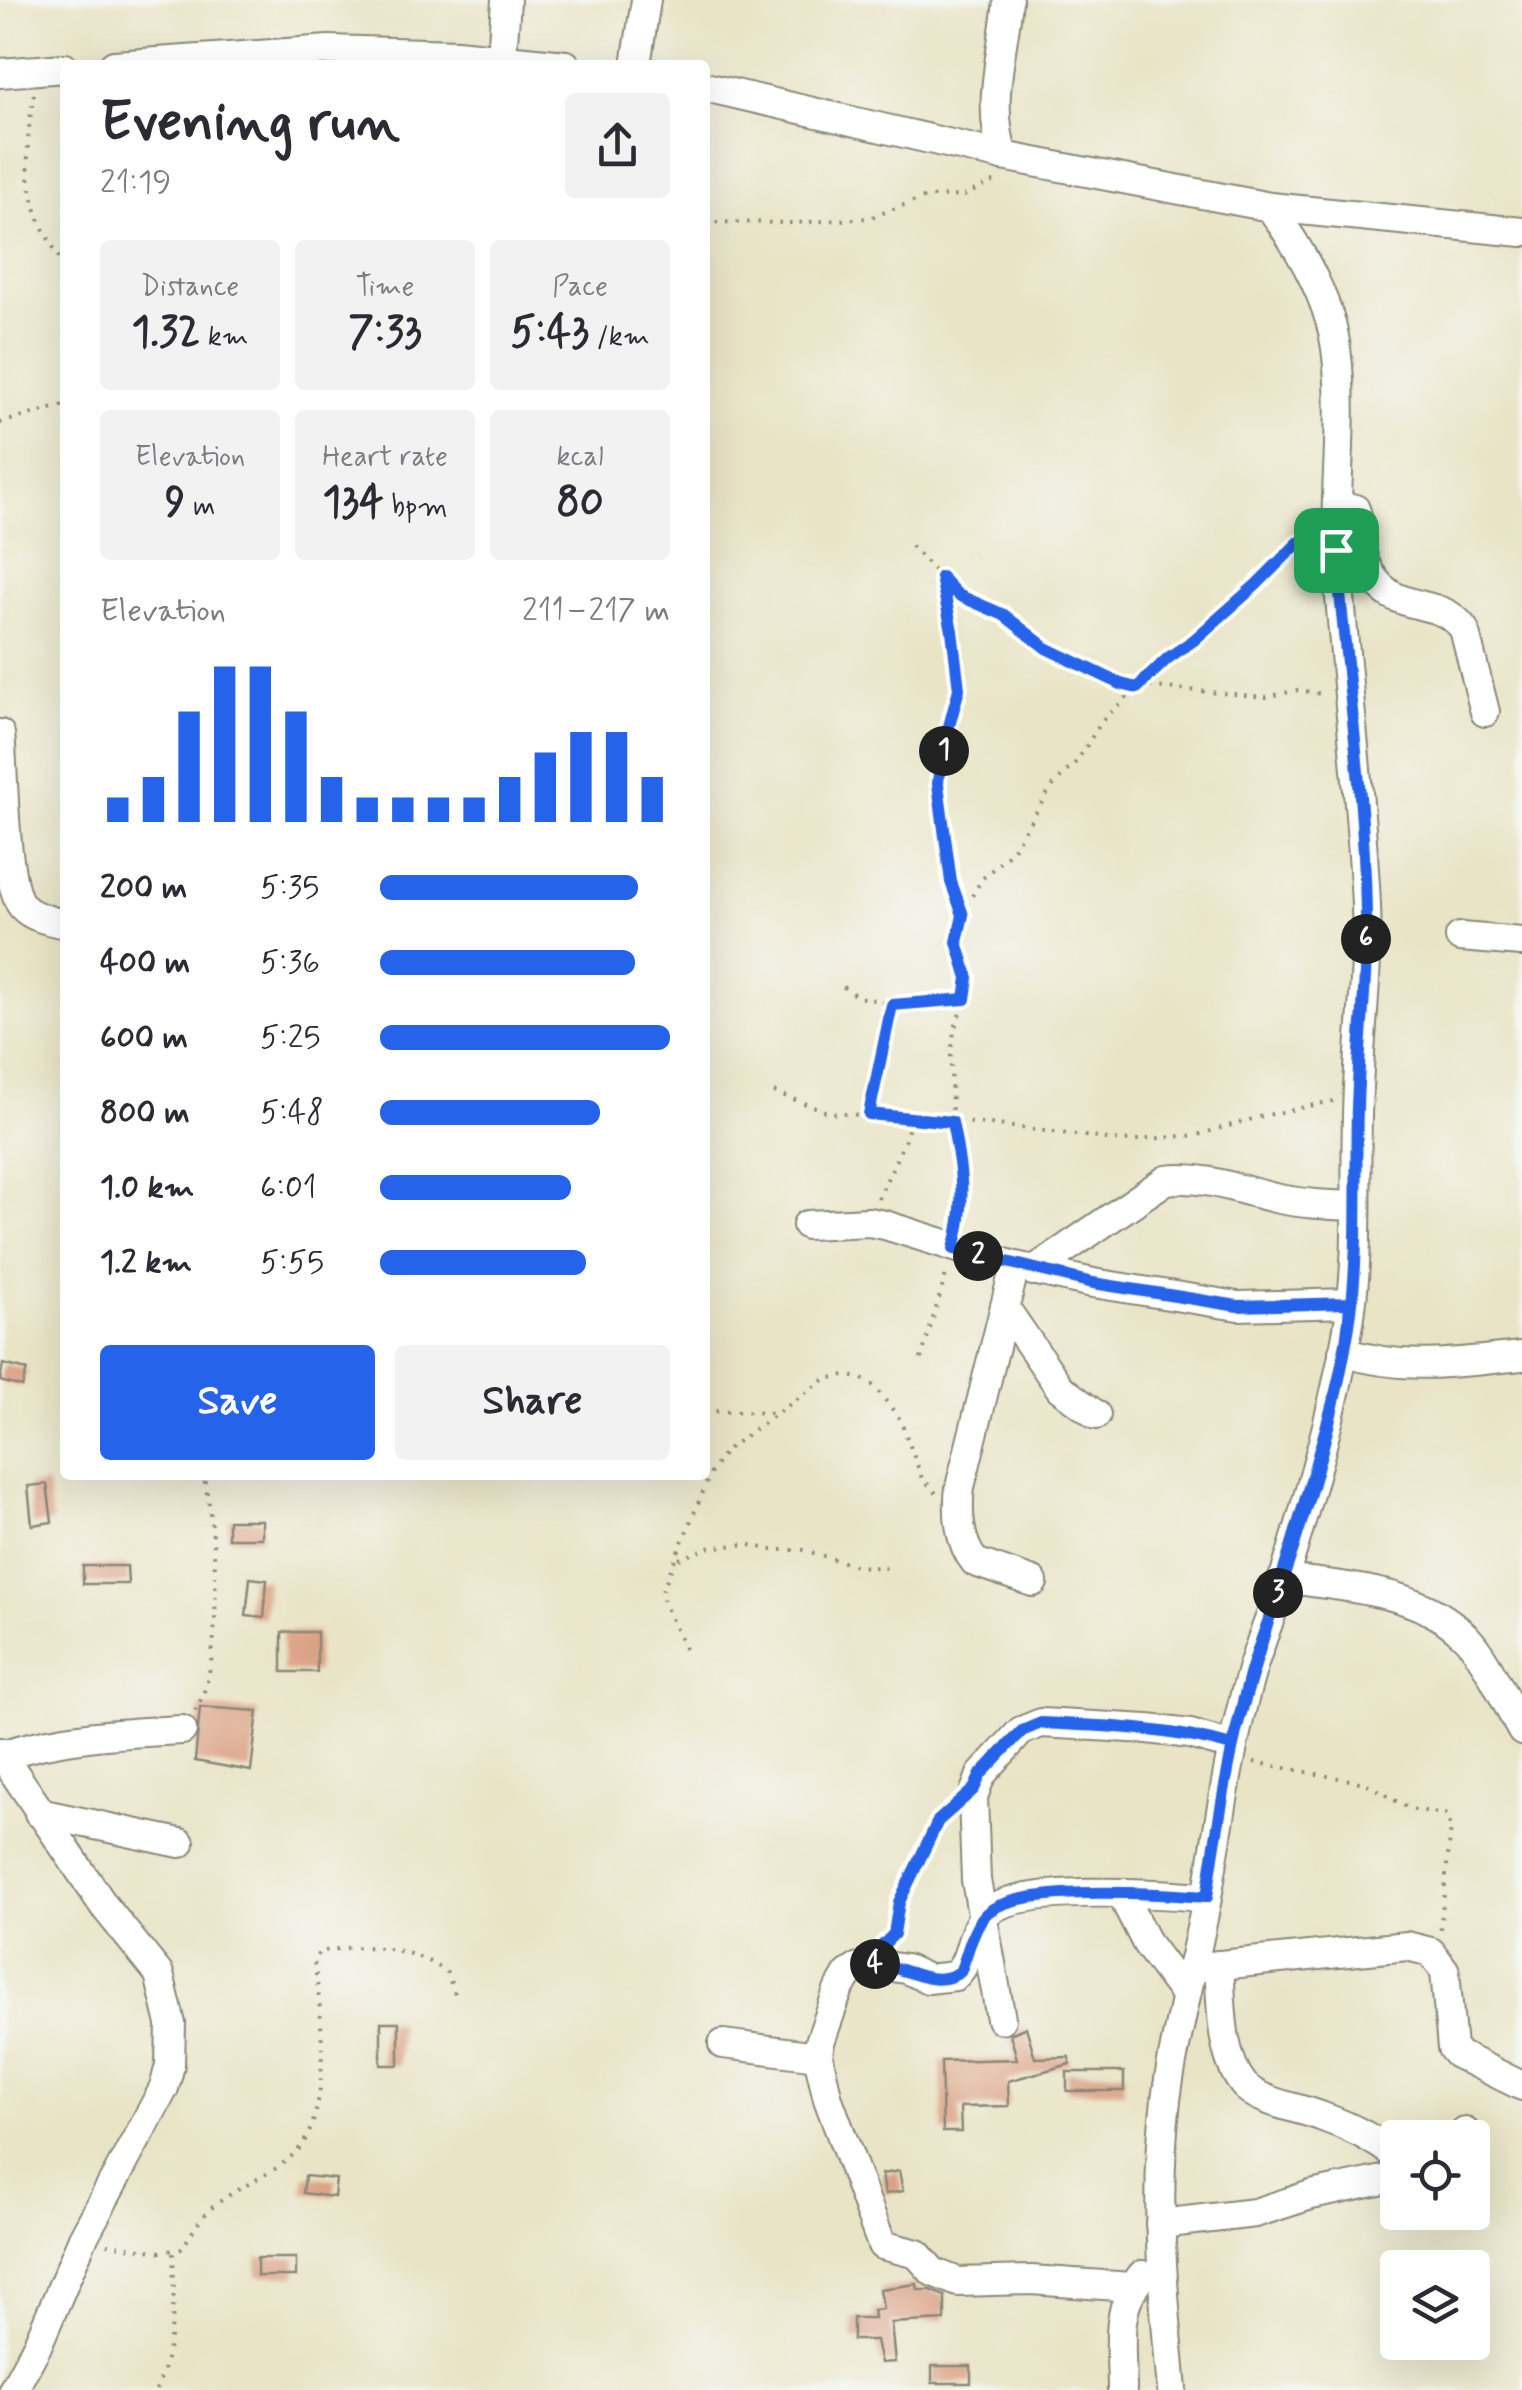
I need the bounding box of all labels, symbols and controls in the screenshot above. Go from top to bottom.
text: Evening run [100,88,400,160]
button: share [565,93,670,198]
text: 21:19 [100,162,171,204]
text: Distance [141,269,239,306]
text: Time [356,269,414,306]
text: Pace [552,269,608,306]
text: 1.32 [131,306,200,361]
text: 7:33 [348,306,422,361]
text: 5:43 [510,306,589,361]
text: km [200,319,249,356]
text: /km [589,319,650,356]
text: Elevation [135,439,245,476]
text: Heart rate [322,439,448,476]
text: kcal [556,439,604,476]
text: 9 [165,476,185,531]
text: 134 [322,476,384,531]
text: 80 [556,476,604,531]
text: m [185,489,215,526]
text: bpm [384,489,448,526]
pin [1294,508,1379,593]
icon: arrive [1309,523,1364,578]
text: Elevation [100,590,226,632]
text: 211–217 m [522,590,670,632]
pin: 1 [919,726,969,776]
text: 1 [938,732,950,769]
text: 200 m [100,867,187,909]
text: 5:35 [260,867,319,909]
pin: 6 [1341,914,1391,964]
text: 6 [1359,920,1373,957]
text: 400 m [100,942,190,984]
text: 5:36 [260,942,320,984]
text: 600 m [100,1017,188,1059]
text: 5:25 [260,1017,320,1059]
text: 800 m [100,1092,190,1134]
text: 5:48 [260,1092,324,1134]
text: 1.0 km [100,1167,194,1209]
text: 6:01 [260,1167,317,1209]
pin: 2 [953,1231,1003,1281]
text: 2 [971,1237,985,1274]
text: 1.2 km [100,1242,192,1284]
text: 5:55 [260,1242,324,1284]
button: Save [100,1345,375,1460]
button: Share [395,1345,670,1460]
pin: 3 [1253,1568,1303,1618]
text: 3 [1272,1574,1284,1611]
pin: 4 [850,1939,900,1989]
text: 4 [867,1945,883,1982]
map controls [1380,2120,1490,2360]
button: locate [1380,2120,1490,2230]
button: layers [1380,2250,1490,2360]

